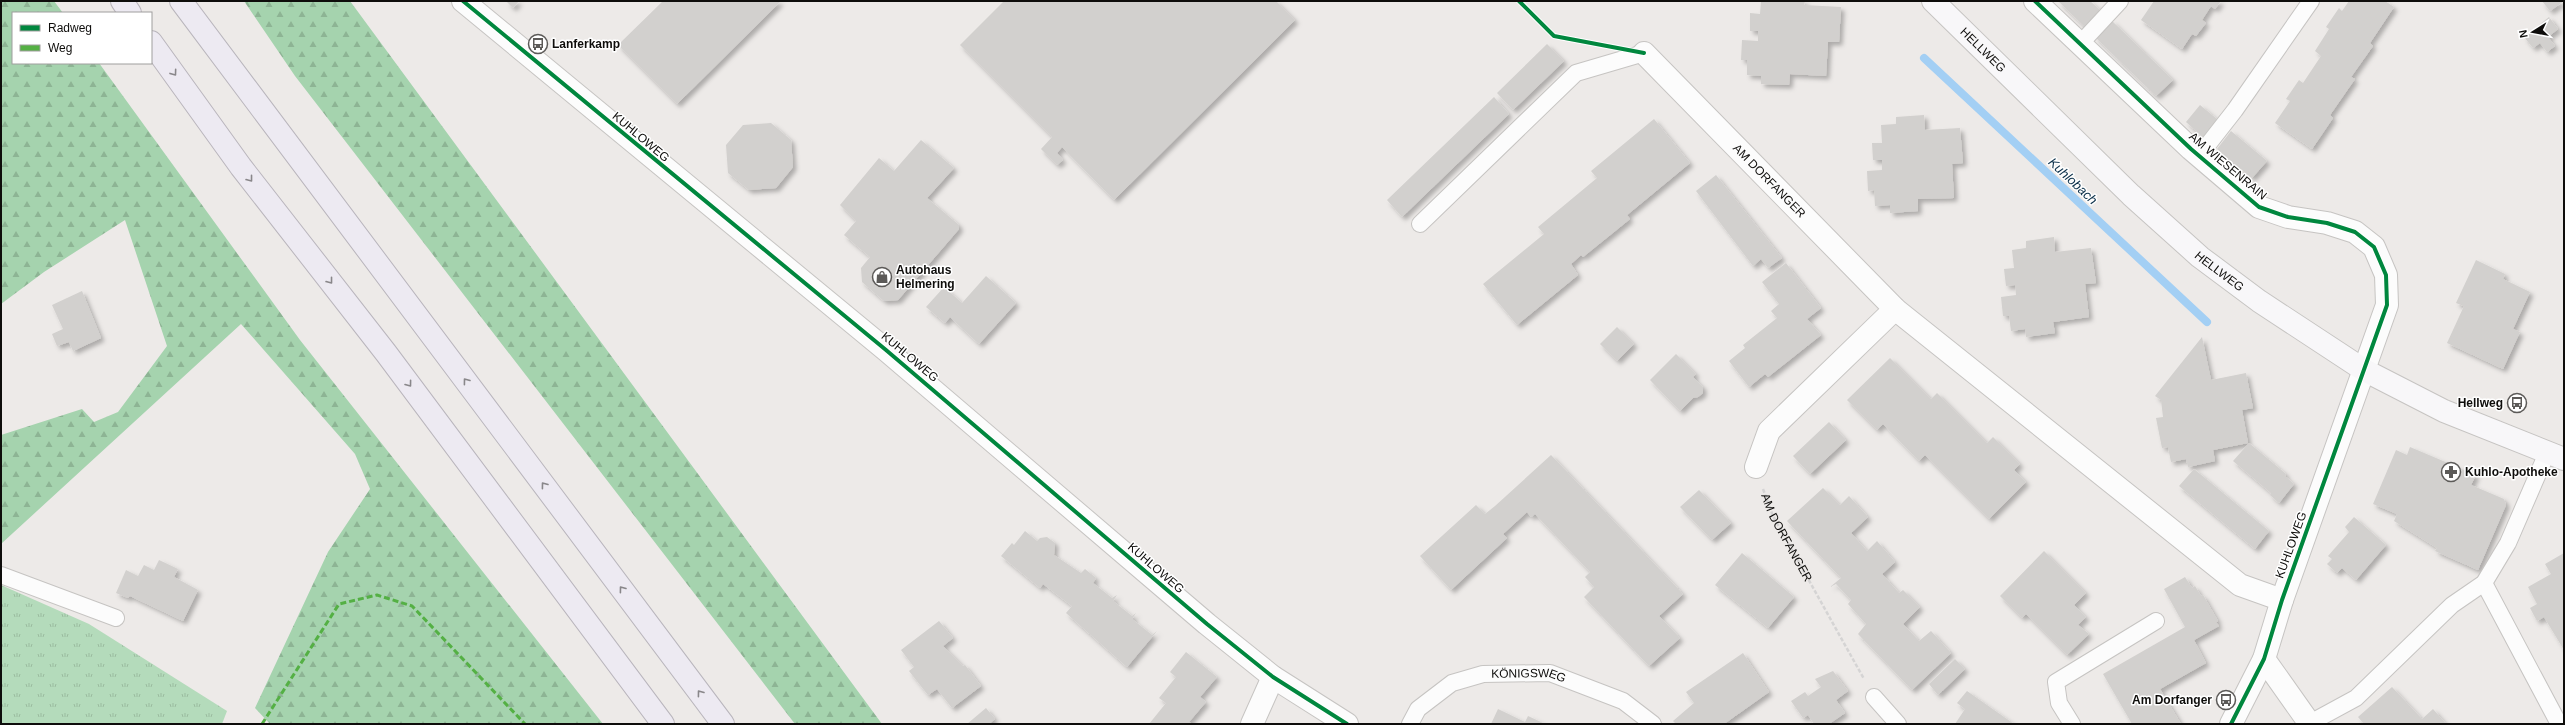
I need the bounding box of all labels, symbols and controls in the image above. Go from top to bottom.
legend [12,12,152,64]
north arrow [2513,12,2553,52]
text: Radweg [48,21,92,35]
street label: HELLWEG [1957,25,2009,75]
text: N [2517,29,2530,39]
bus stop icon: Lanferkamp [527,33,549,55]
place label: Lanferkamp [552,37,620,51]
text: Weg [48,41,72,55]
one-way arrow [169,69,176,76]
street label: KUHLOWEG [610,109,672,165]
street label: AM WIESENRAIN [2186,129,2270,203]
street label: AM DORFANGER [1730,141,1809,221]
water label: Kuhlobach [2045,155,2101,207]
one-way arrow [245,174,252,181]
street label: HELLWEG [2192,249,2247,294]
place label: Autohaus Helmering [896,263,955,291]
shop icon: Autohaus Helmering [871,266,893,288]
one-way arrow [325,277,332,284]
street label: KUHLOWEG [879,329,941,385]
one-way arrow [463,378,470,385]
one-way arrow [404,380,411,387]
bus stop icon: Hellweg [2506,392,2528,414]
place label: Hellweg [2458,396,2503,410]
pharmacy icon: Kuhlo-Apotheke [2440,461,2462,483]
place label: Kuhlo-Apotheke [2465,465,2558,479]
one-way arrow [541,482,549,489]
street label: AM DORFANGER [1758,492,1815,584]
street label: KUHLOWEG [2272,510,2310,580]
street label: KUHLOWEG [1125,540,1187,596]
one-way arrow [619,586,627,593]
street label: KÖNIGSWEG [1491,666,1568,685]
bus stop icon: Am Dorfanger [2215,689,2237,711]
one-way arrow [698,690,705,697]
place label: Am Dorfanger [2132,693,2212,707]

